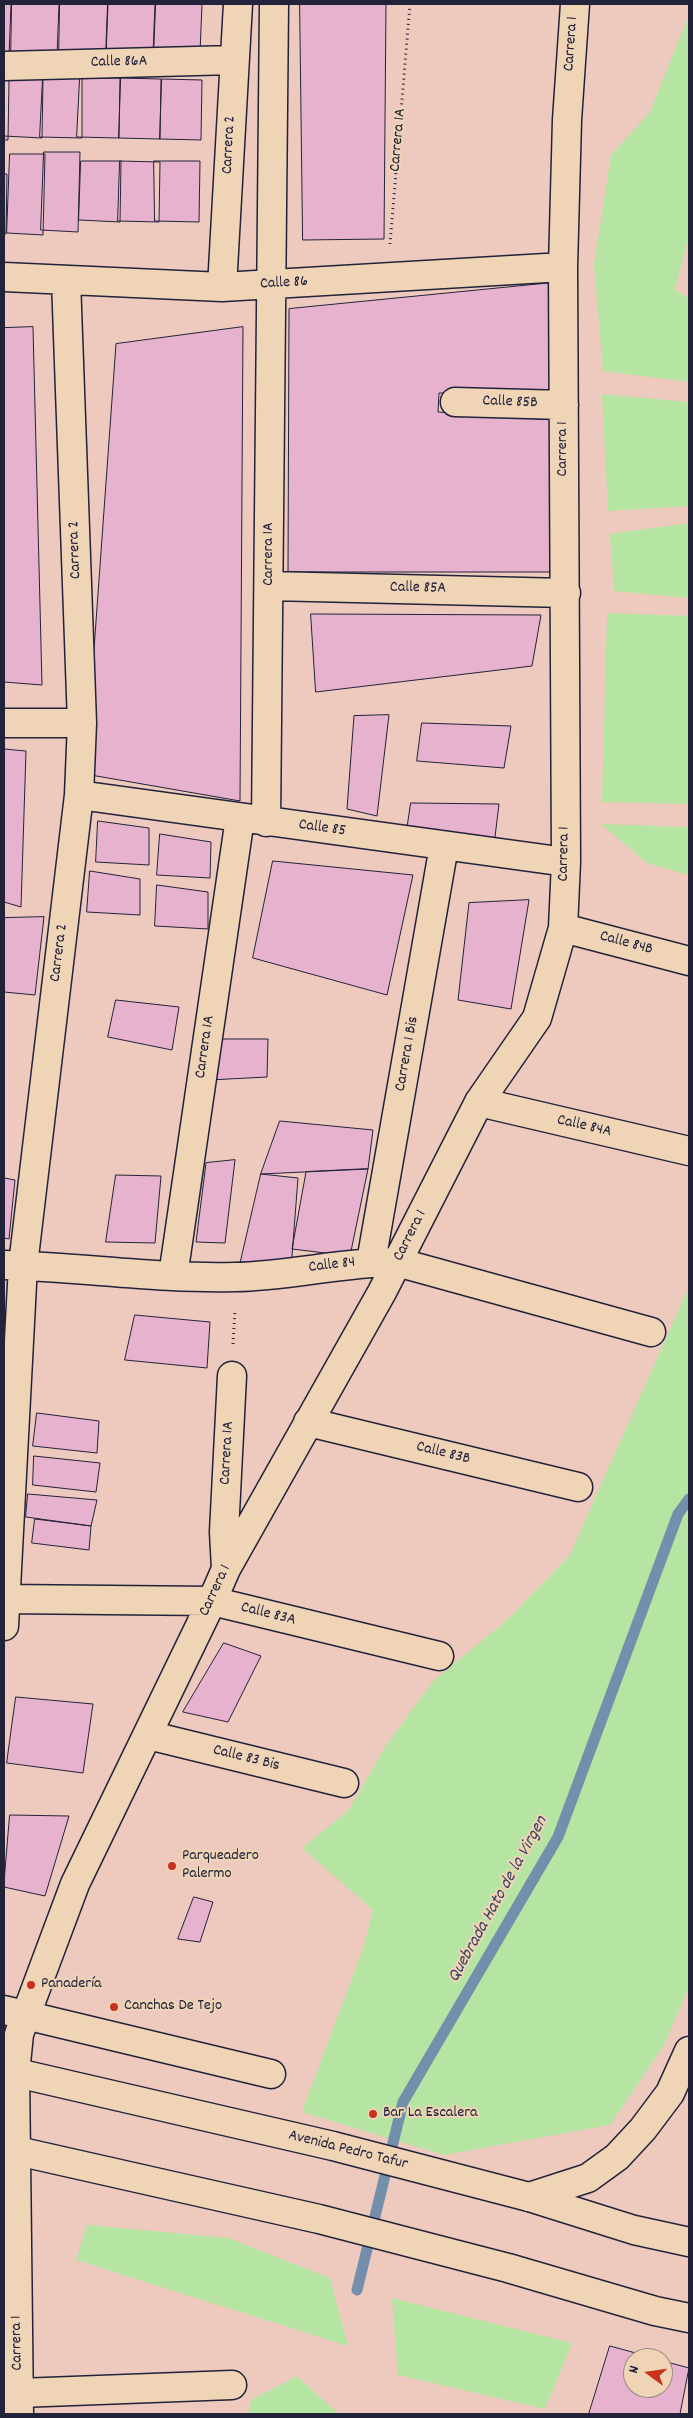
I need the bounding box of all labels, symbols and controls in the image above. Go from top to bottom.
street label: Carrera 1 [561,16,583,72]
street label: Calle 86A [90,53,148,73]
street label: Carrera 1A [387,107,411,173]
street label: Carrera 2 [219,115,241,175]
street label: Calle 86 [260,273,308,295]
street label: Calle 85B [482,392,538,414]
street label: Carrera 1 [554,422,574,476]
street label: Carrera 2 [65,520,87,580]
street label: Carrera 1A [260,522,280,586]
street label: Calle 85A [390,579,446,599]
street label: Calle 85 [297,816,347,842]
street label: Carrera 1 [555,826,575,882]
street label: Carrera 2 [47,923,73,983]
street label: Calle 84B [597,928,655,960]
street label: Carrera 1A [192,1014,220,1080]
street label: Carrera 1 Bis [392,1015,424,1093]
street label: Calle 84A [555,1111,613,1143]
street label: Carrera 1 [390,1207,432,1265]
street label: Calle 84 [308,1254,356,1278]
street label: Carrera 1A [217,1421,239,1485]
street label: Calle 83B [414,1438,472,1470]
street label: Carrera 1 [196,1562,236,1620]
street label: Calle 83A [239,1599,297,1631]
street label: Calle 83 Bis [211,1741,281,1777]
water label: Quebrada Hato de la Virgen [444,1813,554,1987]
place label: Parqueadero Palermo [182,1847,259,1885]
marker: Parqueadero Palermo [166,1860,178,1872]
place label: Panadería [41,1975,102,1995]
marker: Panadería [25,1979,37,1991]
place label: Canchas De Tejo [124,1997,222,2017]
marker: Canchas De Tejo [108,2001,120,2013]
place label: Bar La Escalera [383,2104,478,2124]
marker: Bar La Escalera [367,2108,379,2120]
street label: Avenida Pedro Tafur [286,2127,410,2175]
street label: Carrera 1 [8,2315,28,2371]
north arrow [623,2348,673,2398]
text: N [624,2364,645,2375]

